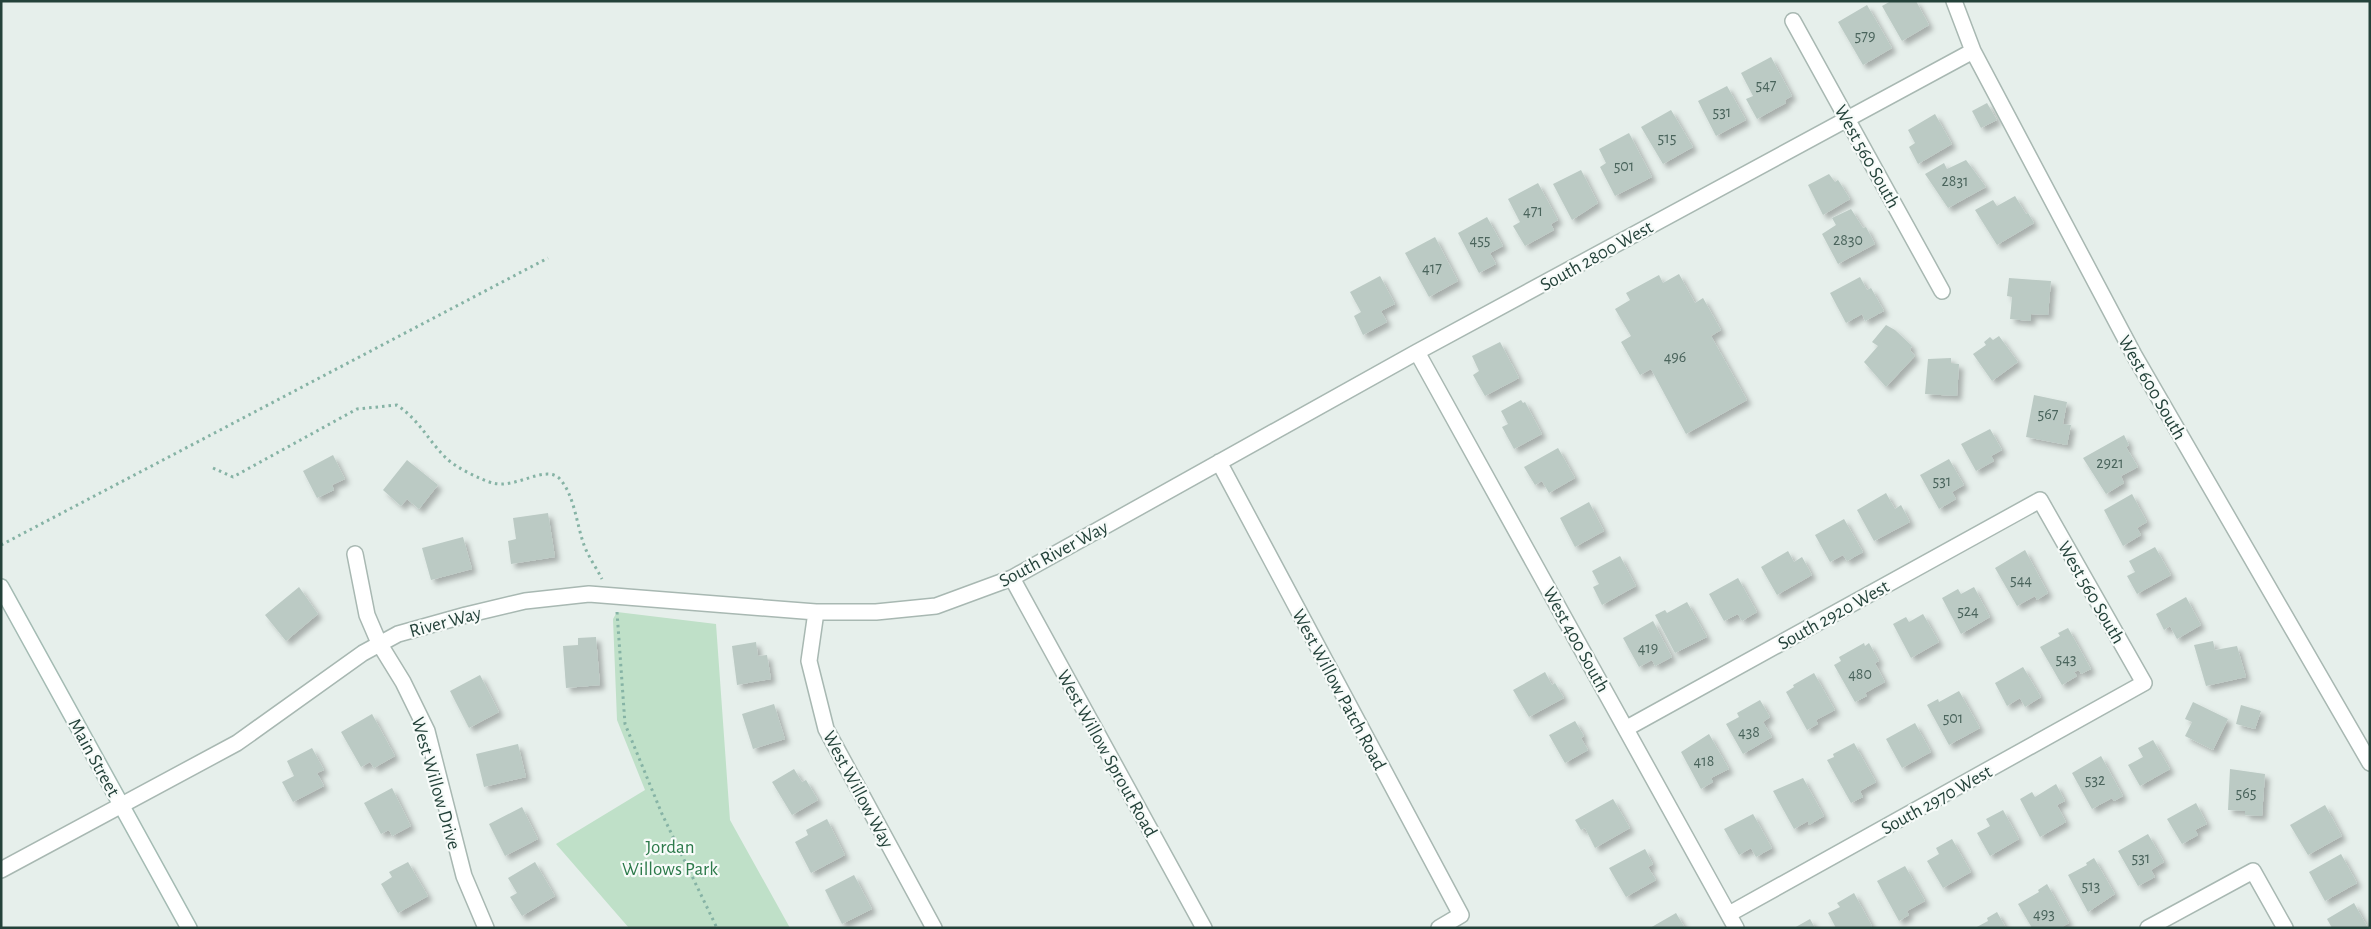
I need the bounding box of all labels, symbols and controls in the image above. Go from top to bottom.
house number: 579 [1855,28,1875,44]
house number: 547 [1755,77,1777,93]
street label: West 560 South [1831,102,1903,212]
house number: 531 [1713,104,1731,120]
house number: 515 [1658,130,1676,146]
house number: 501 [1614,158,1634,174]
house number: 2831 [1942,173,1968,189]
house number: 471 [1523,203,1543,219]
street label: South 2800 West [1537,218,1656,295]
house number: 455 [1469,232,1491,248]
house number: 2830 [1833,232,1863,248]
house number: 417 [1422,260,1442,276]
street label: West 600 South [2114,332,2189,443]
house number: 496 [1664,349,1686,365]
house number: 567 [2038,406,2059,422]
house number: 2921 [2096,455,2124,471]
house number: 531 [1933,473,1951,489]
street label: South River Way [996,518,1111,591]
street label: West 560 South [2054,538,2128,647]
house number: 544 [2010,572,2032,588]
street label: South 2920 West [1775,577,1893,654]
street label: West 400 South [1539,584,1612,696]
house number: 524 [1957,603,1979,619]
street label: River Way [407,604,483,641]
street label: West Willow Patch Road [1288,606,1389,773]
house number: 419 [1638,640,1658,656]
house number: 543 [2056,651,2076,667]
house number: 480 [1848,666,1872,682]
street label: West Willow Sprout Road [1053,667,1161,841]
house number: 501 [1943,710,1963,726]
street label: West Willow Drive [408,715,464,852]
street label: Main Street [65,716,123,800]
house number: 438 [1738,724,1760,740]
street label: West Willow Way [819,728,897,851]
house number: 418 [1694,753,1714,769]
street label: South 2970 West [1878,762,1995,839]
house number: 532 [2085,772,2105,788]
house number: 565 [2236,785,2256,801]
park label: Jordan Willows Park [622,838,718,879]
house number: 531 [2132,850,2150,866]
house number: 513 [2082,878,2100,894]
house number: 493 [2033,906,2055,922]

